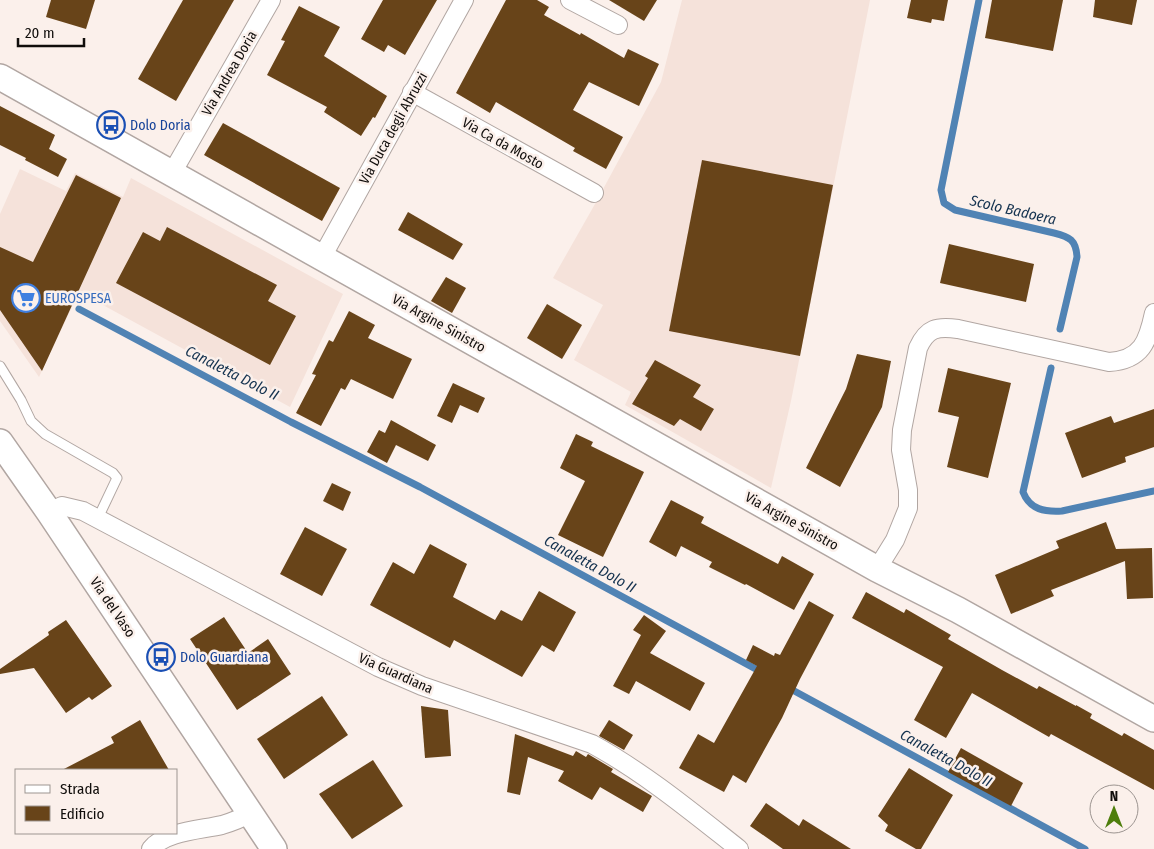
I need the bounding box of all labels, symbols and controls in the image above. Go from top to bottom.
scale bar [18,15,84,47]
text: 20 m [25,24,55,42]
street label: Via Andrea Doria [198,28,261,119]
street label: Via Duca degli Abruzzi [356,69,431,187]
bus stop icon: Dolo Doria [96,110,126,140]
street label: Via Ca da Mosto [459,114,547,173]
place label: Dolo Doria [130,117,191,134]
water label: Scolo Badoera [967,191,1058,229]
supermarket icon: EUROSPESA [11,283,41,313]
place label: EUROSPESA [45,290,112,307]
street label: Via Argine Sinistro [389,291,489,356]
water label: Canaletta Dolo II [182,342,282,404]
street label: Via Argine Sinistro [742,489,842,554]
water label: Canaletta Dolo II [541,531,639,597]
street label: Via del Vaso [86,574,139,641]
bus stop icon: Dolo Guardiana [146,642,176,672]
place label: Dolo Guardiana [180,649,269,666]
street label: Via Guardiana [356,649,436,697]
water label: Canaletta Dolo II [897,725,995,791]
legend [15,769,178,834]
text: Strada [60,780,100,798]
north arrow [1089,784,1139,834]
text: N [1110,788,1118,805]
text: Edificio [60,805,105,823]

